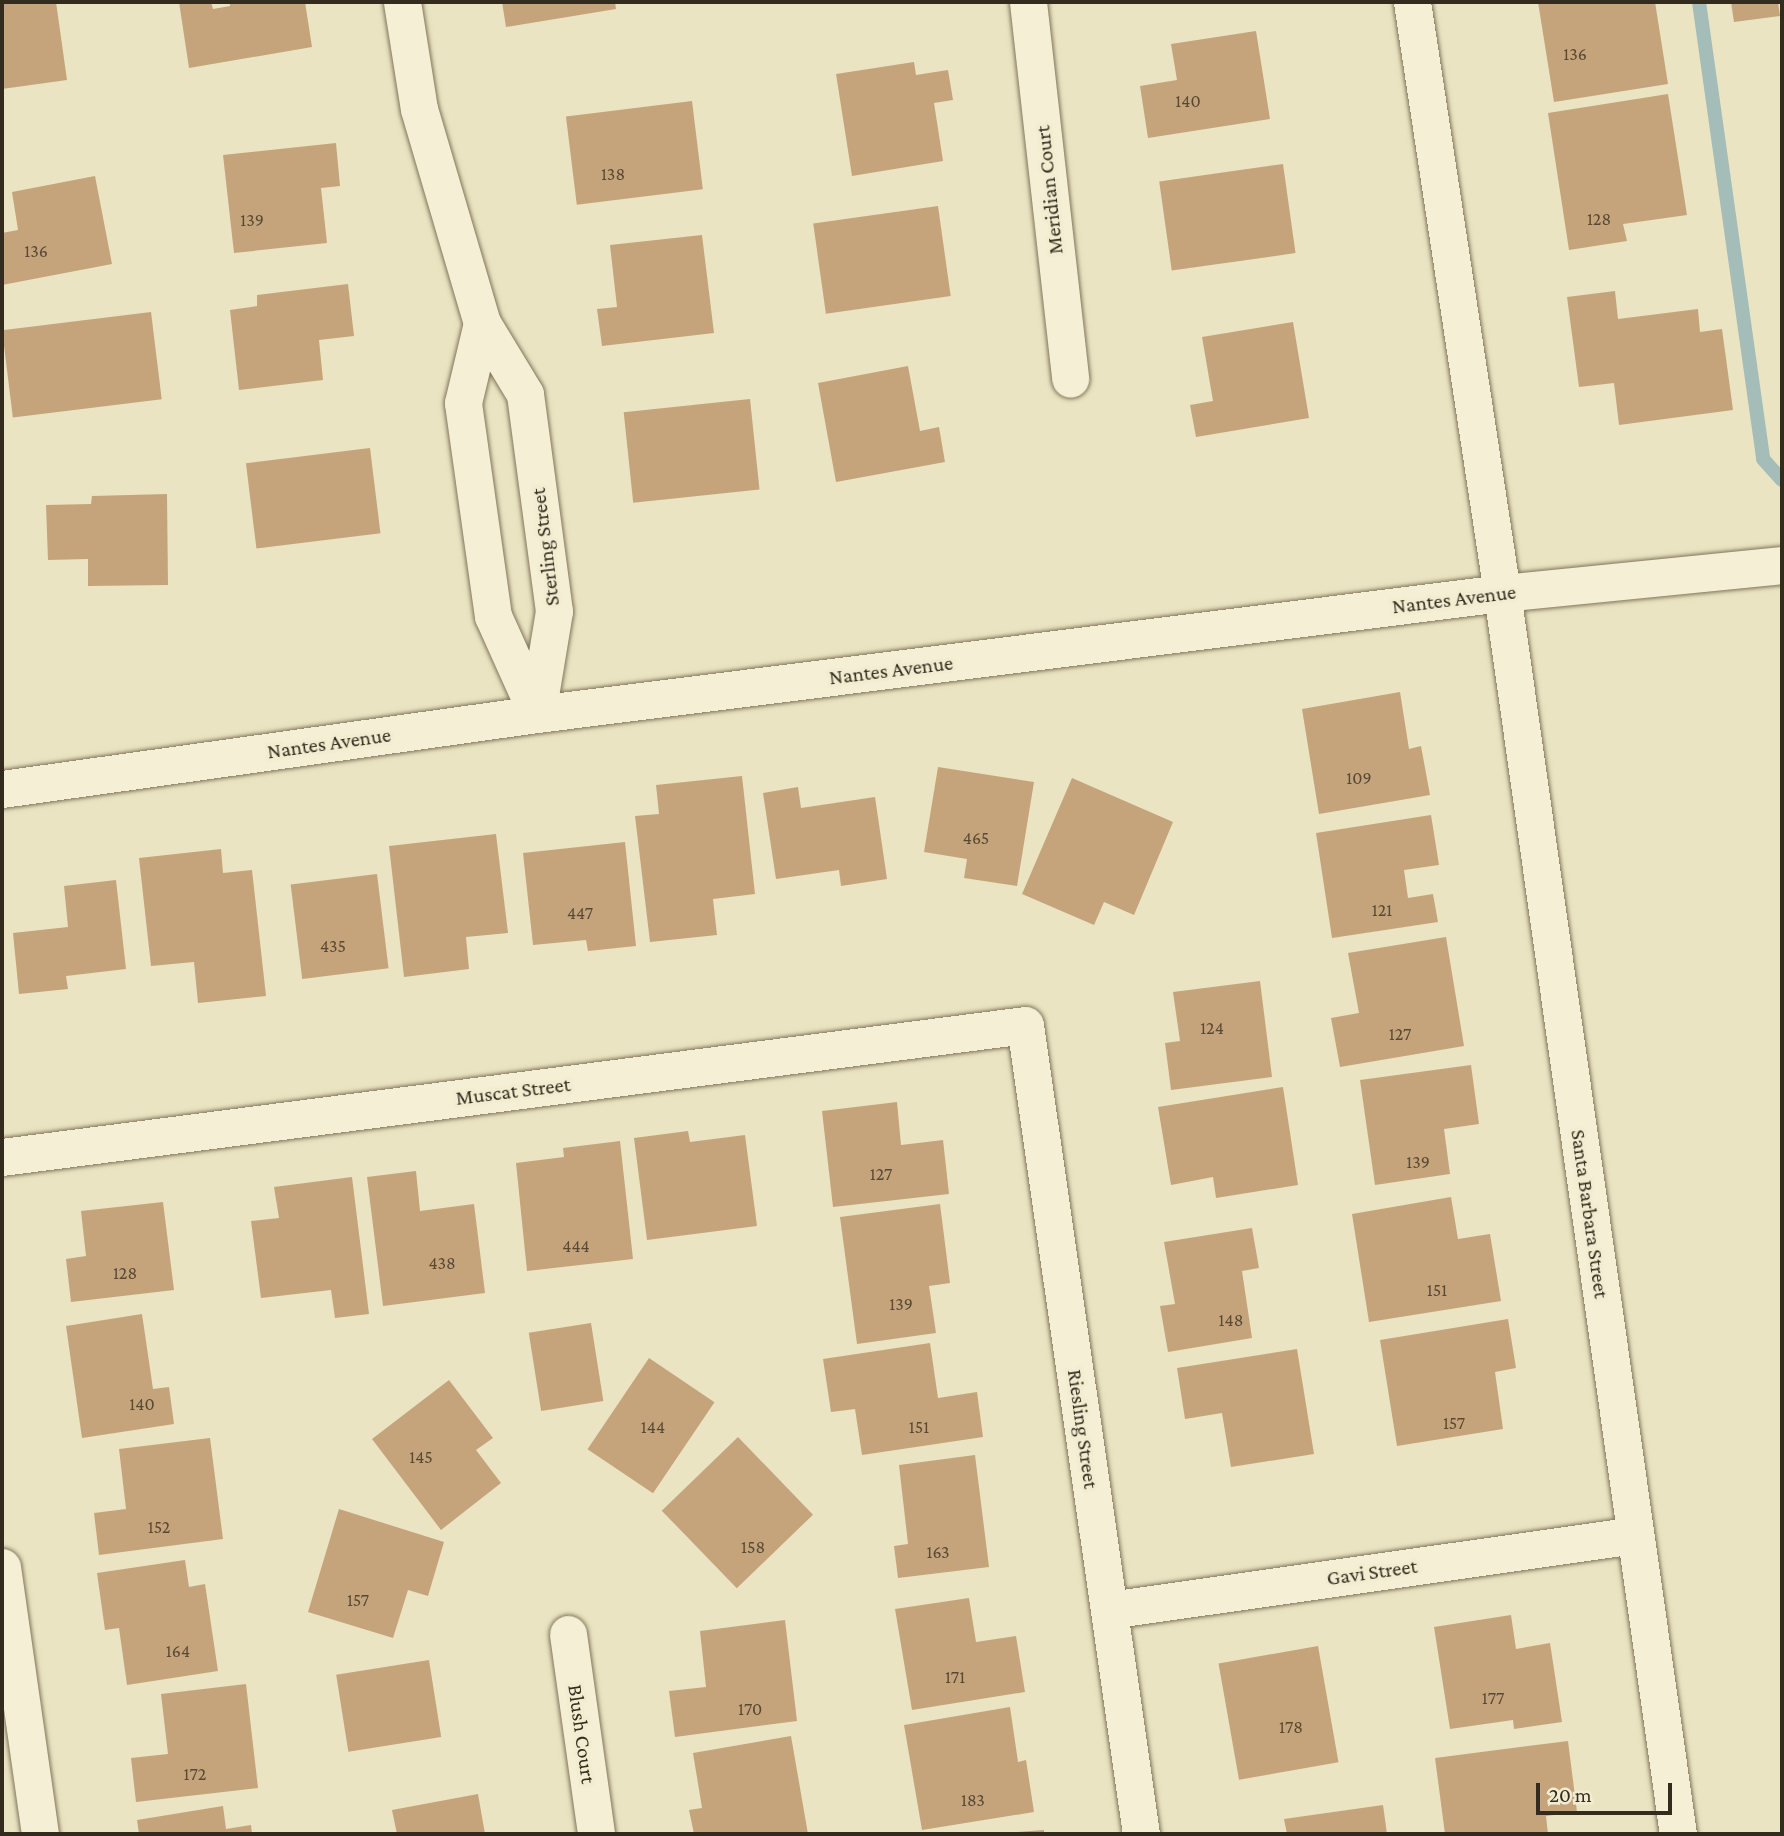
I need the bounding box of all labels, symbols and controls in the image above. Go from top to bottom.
house number: 136 [1563,43,1587,65]
house number: 140 [1175,90,1201,112]
street label: Meridian Court [1030,124,1068,256]
house number: 138 [601,163,625,185]
house number: 128 [1587,208,1611,230]
house number: 139 [240,209,264,231]
house number: 136 [24,240,48,262]
street label: Sterling Street [525,487,565,607]
street label: Nantes Avenue [1391,579,1517,619]
street label: Nantes Avenue [828,650,954,690]
street label: Nantes Avenue [265,722,393,764]
house number: 109 [1346,767,1372,789]
house number: 465 [963,827,989,849]
house number: 121 [1372,899,1392,921]
house number: 447 [567,902,593,924]
house number: 435 [320,935,346,957]
house number: 124 [1200,1017,1224,1039]
house number: 127 [1389,1023,1411,1045]
street label: Muscat Street [454,1071,572,1111]
street label: Santa Barbara Street [1566,1128,1614,1300]
house number: 139 [1406,1151,1430,1173]
house number: 127 [870,1163,892,1185]
house number: 444 [562,1235,590,1257]
house number: 438 [428,1252,456,1274]
house number: 128 [113,1262,137,1284]
house number: 151 [1427,1279,1447,1301]
house number: 139 [889,1293,913,1315]
house number: 148 [1219,1309,1243,1331]
street label: Riesling Street [1062,1368,1104,1490]
house number: 140 [129,1393,155,1415]
house number: 157 [1443,1412,1465,1434]
house number: 144 [641,1416,665,1438]
house number: 151 [909,1416,929,1438]
house number: 145 [409,1446,433,1468]
house number: 152 [148,1516,170,1538]
house number: 158 [741,1536,765,1558]
house number: 163 [926,1541,950,1563]
street label: Gavi Street [1325,1553,1419,1591]
house number: 157 [347,1589,369,1611]
house number: 164 [166,1640,190,1662]
house number: 171 [945,1666,965,1688]
street label: Blush Court [563,1683,601,1785]
house number: 177 [1482,1687,1504,1709]
house number: 170 [738,1698,762,1720]
house number: 178 [1279,1716,1303,1738]
house number: 172 [184,1763,206,1785]
scale bar [1539,1770,1676,1814]
text: 20 m [1549,1783,1592,1807]
house number: 183 [961,1789,985,1811]

